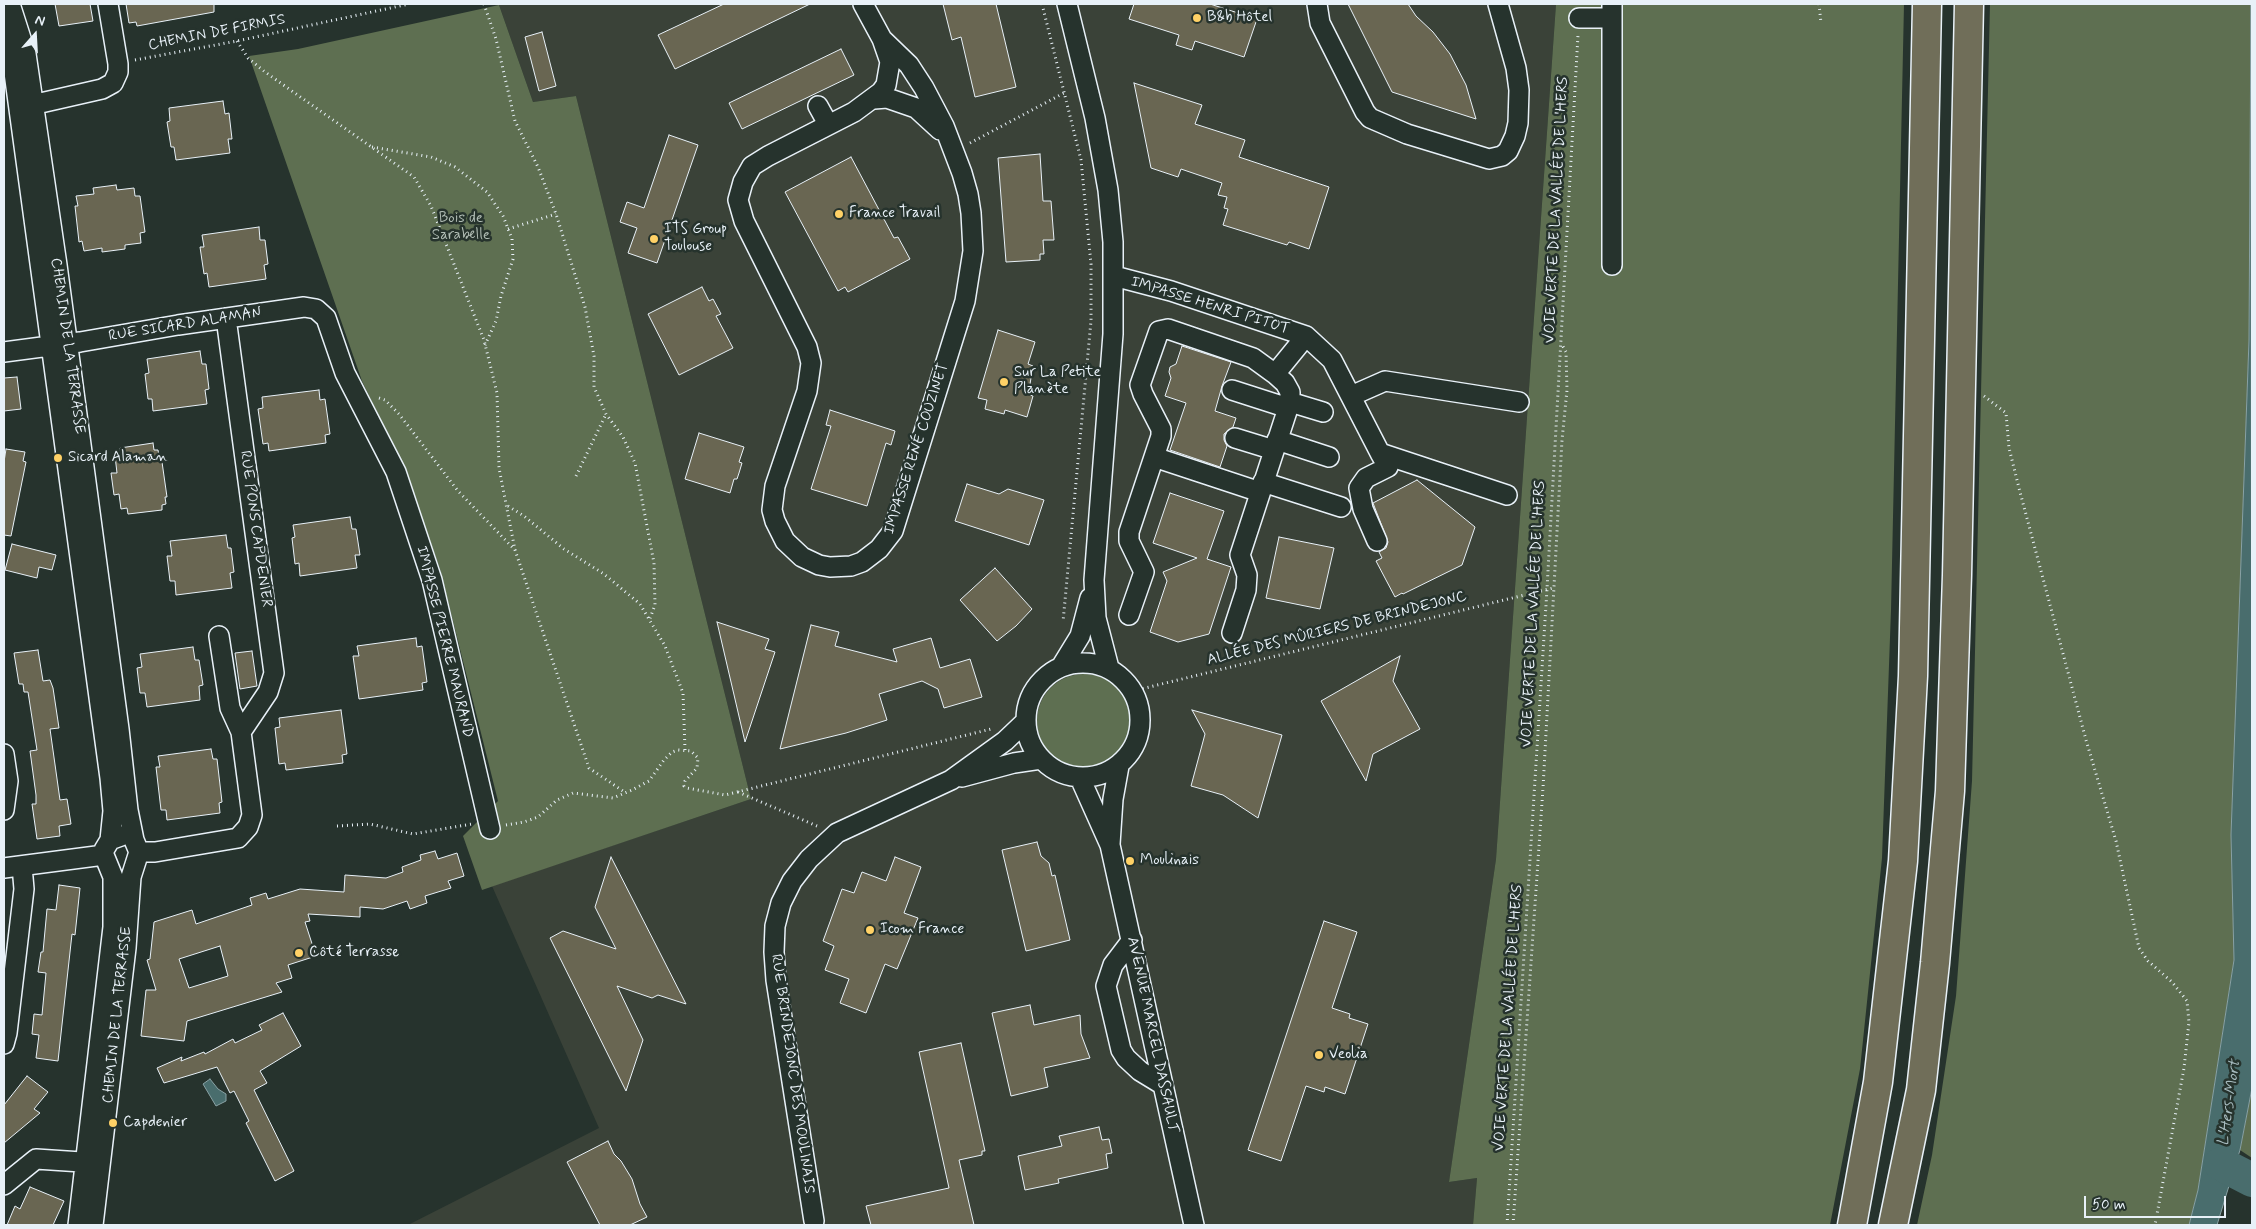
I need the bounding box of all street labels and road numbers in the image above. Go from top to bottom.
street label: CHEMIN DE FIRMIS [147,11,287,55]
street label: VOIE VERTE DE LA VALLÉE DE L'HERS [1541,76,1573,344]
street label: CHEMIN DE LA TERRASSE [46,257,88,435]
street label: IMPASSE HENRI PITOT [1129,273,1291,339]
street label: RUE SICARD ALAMAN [107,304,263,346]
street label: IMPASSE RENÉ COUZINET [881,361,953,537]
street label: RUE PONS CAPDENIER [235,450,275,608]
street label: VOIE VERTE DE LA VALLÉE DE L'HERS [1518,480,1550,748]
street label: IMPASSE PIERRE MAURAND [411,544,477,740]
street label: ALLÉE DES MÛRIERS DE BRINDEJONC [1205,588,1469,670]
street label: VOIE VERTE DE LA VALLÉE DE L'HERS [1491,884,1527,1152]
street label: CHEMIN DE LA TERRASSE [100,926,136,1104]
street label: AVENUE MARCEL DASSAULT [1122,935,1182,1135]
street label: RUE BRINDEJONC DES MOULINAIS [766,953,818,1195]

